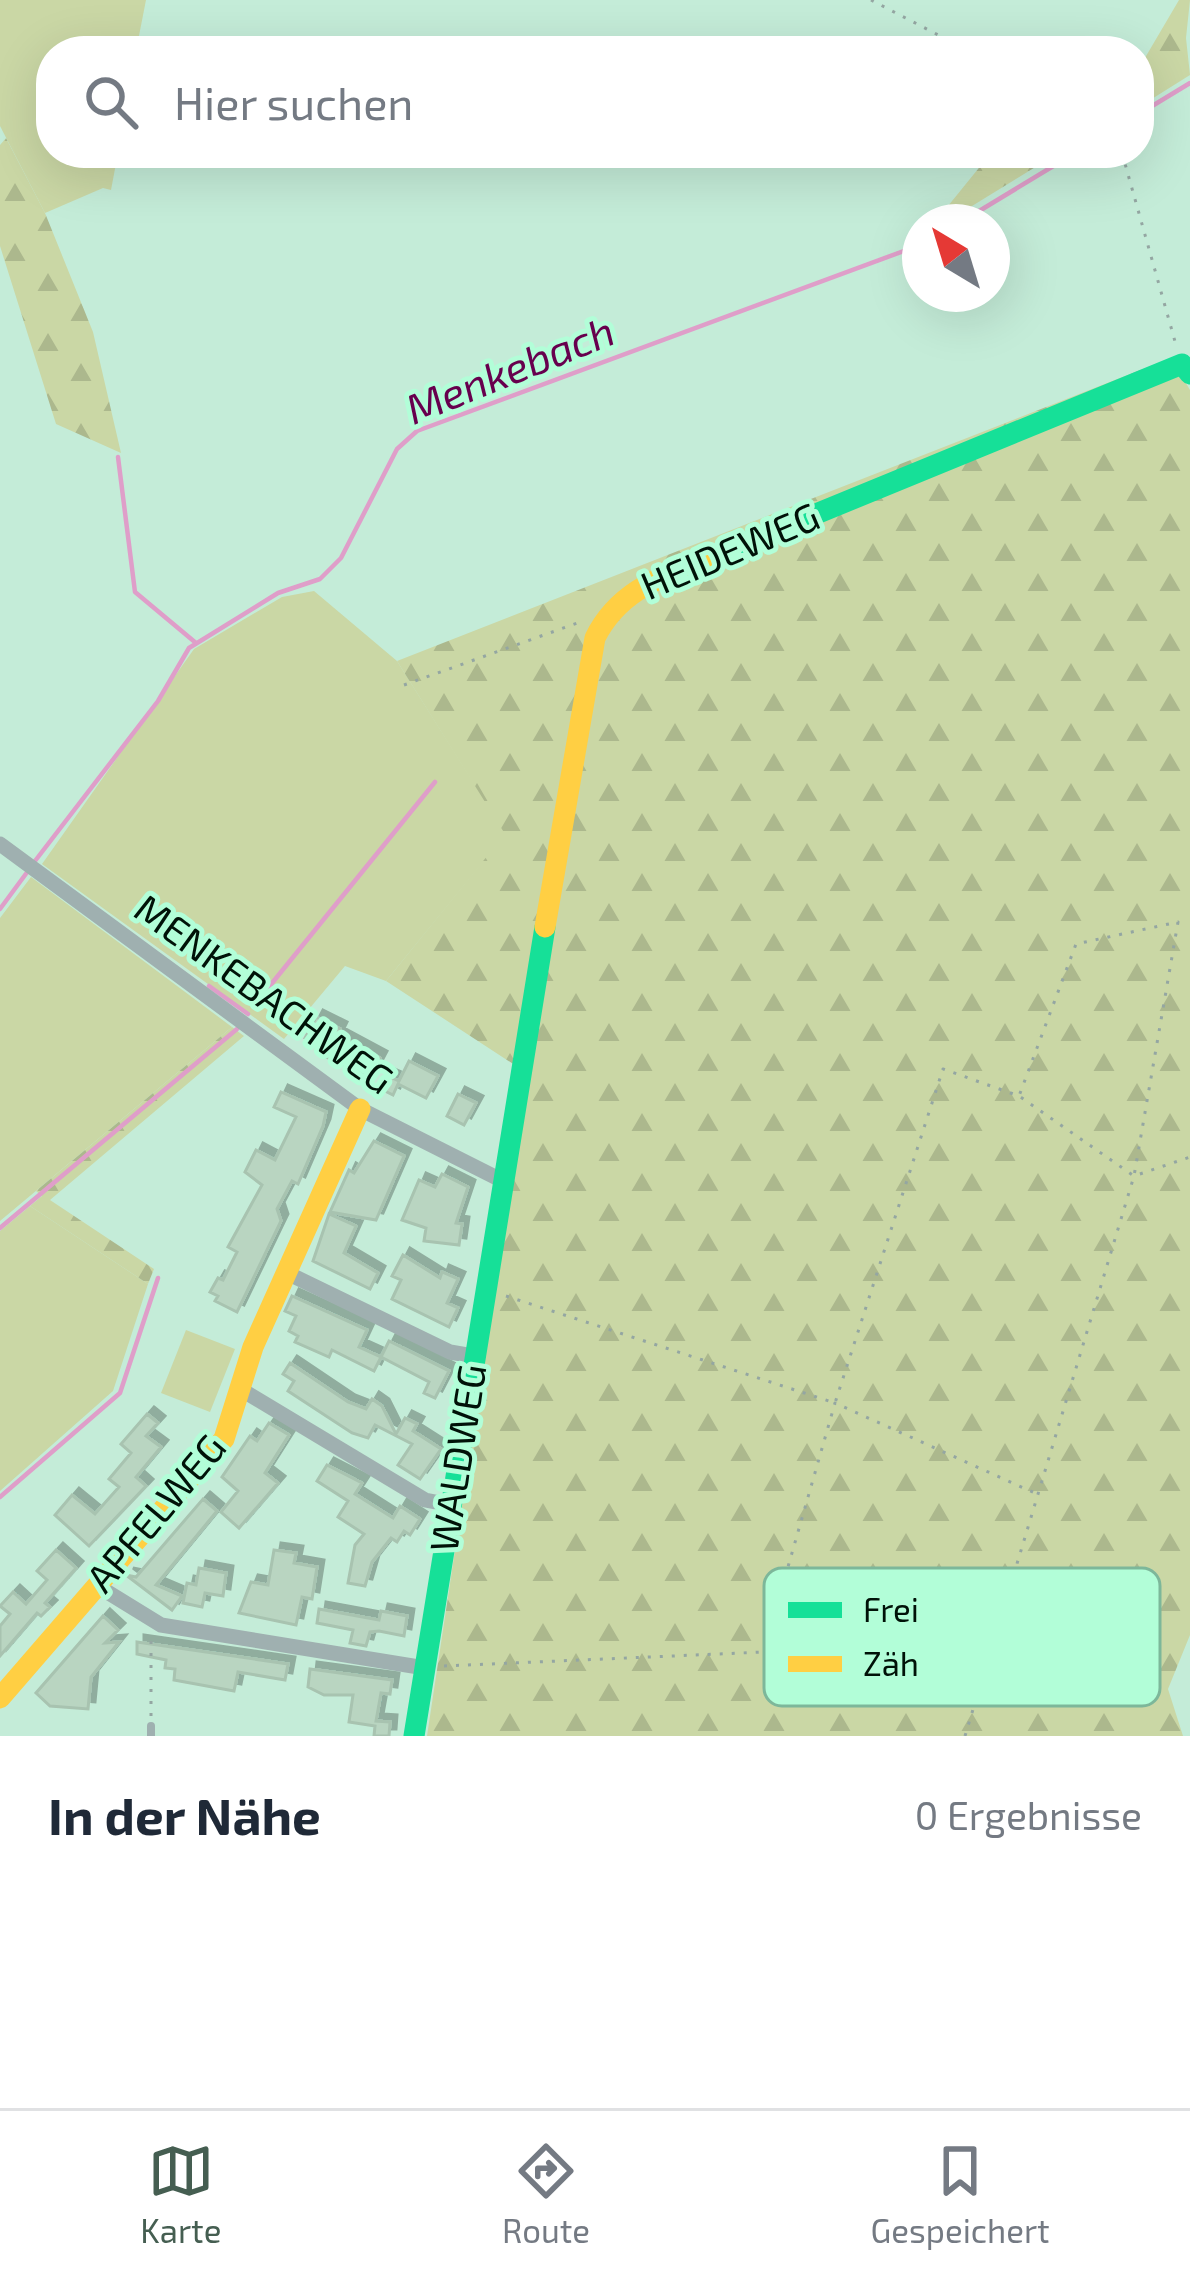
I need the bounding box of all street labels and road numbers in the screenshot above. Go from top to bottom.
street label: HEIDEWEG [633,491,826,608]
street label: MENKEBACHWEG [127,883,403,1102]
street label: WALDWEG [418,1361,495,1555]
street label: APFELWEG [75,1424,234,1600]

